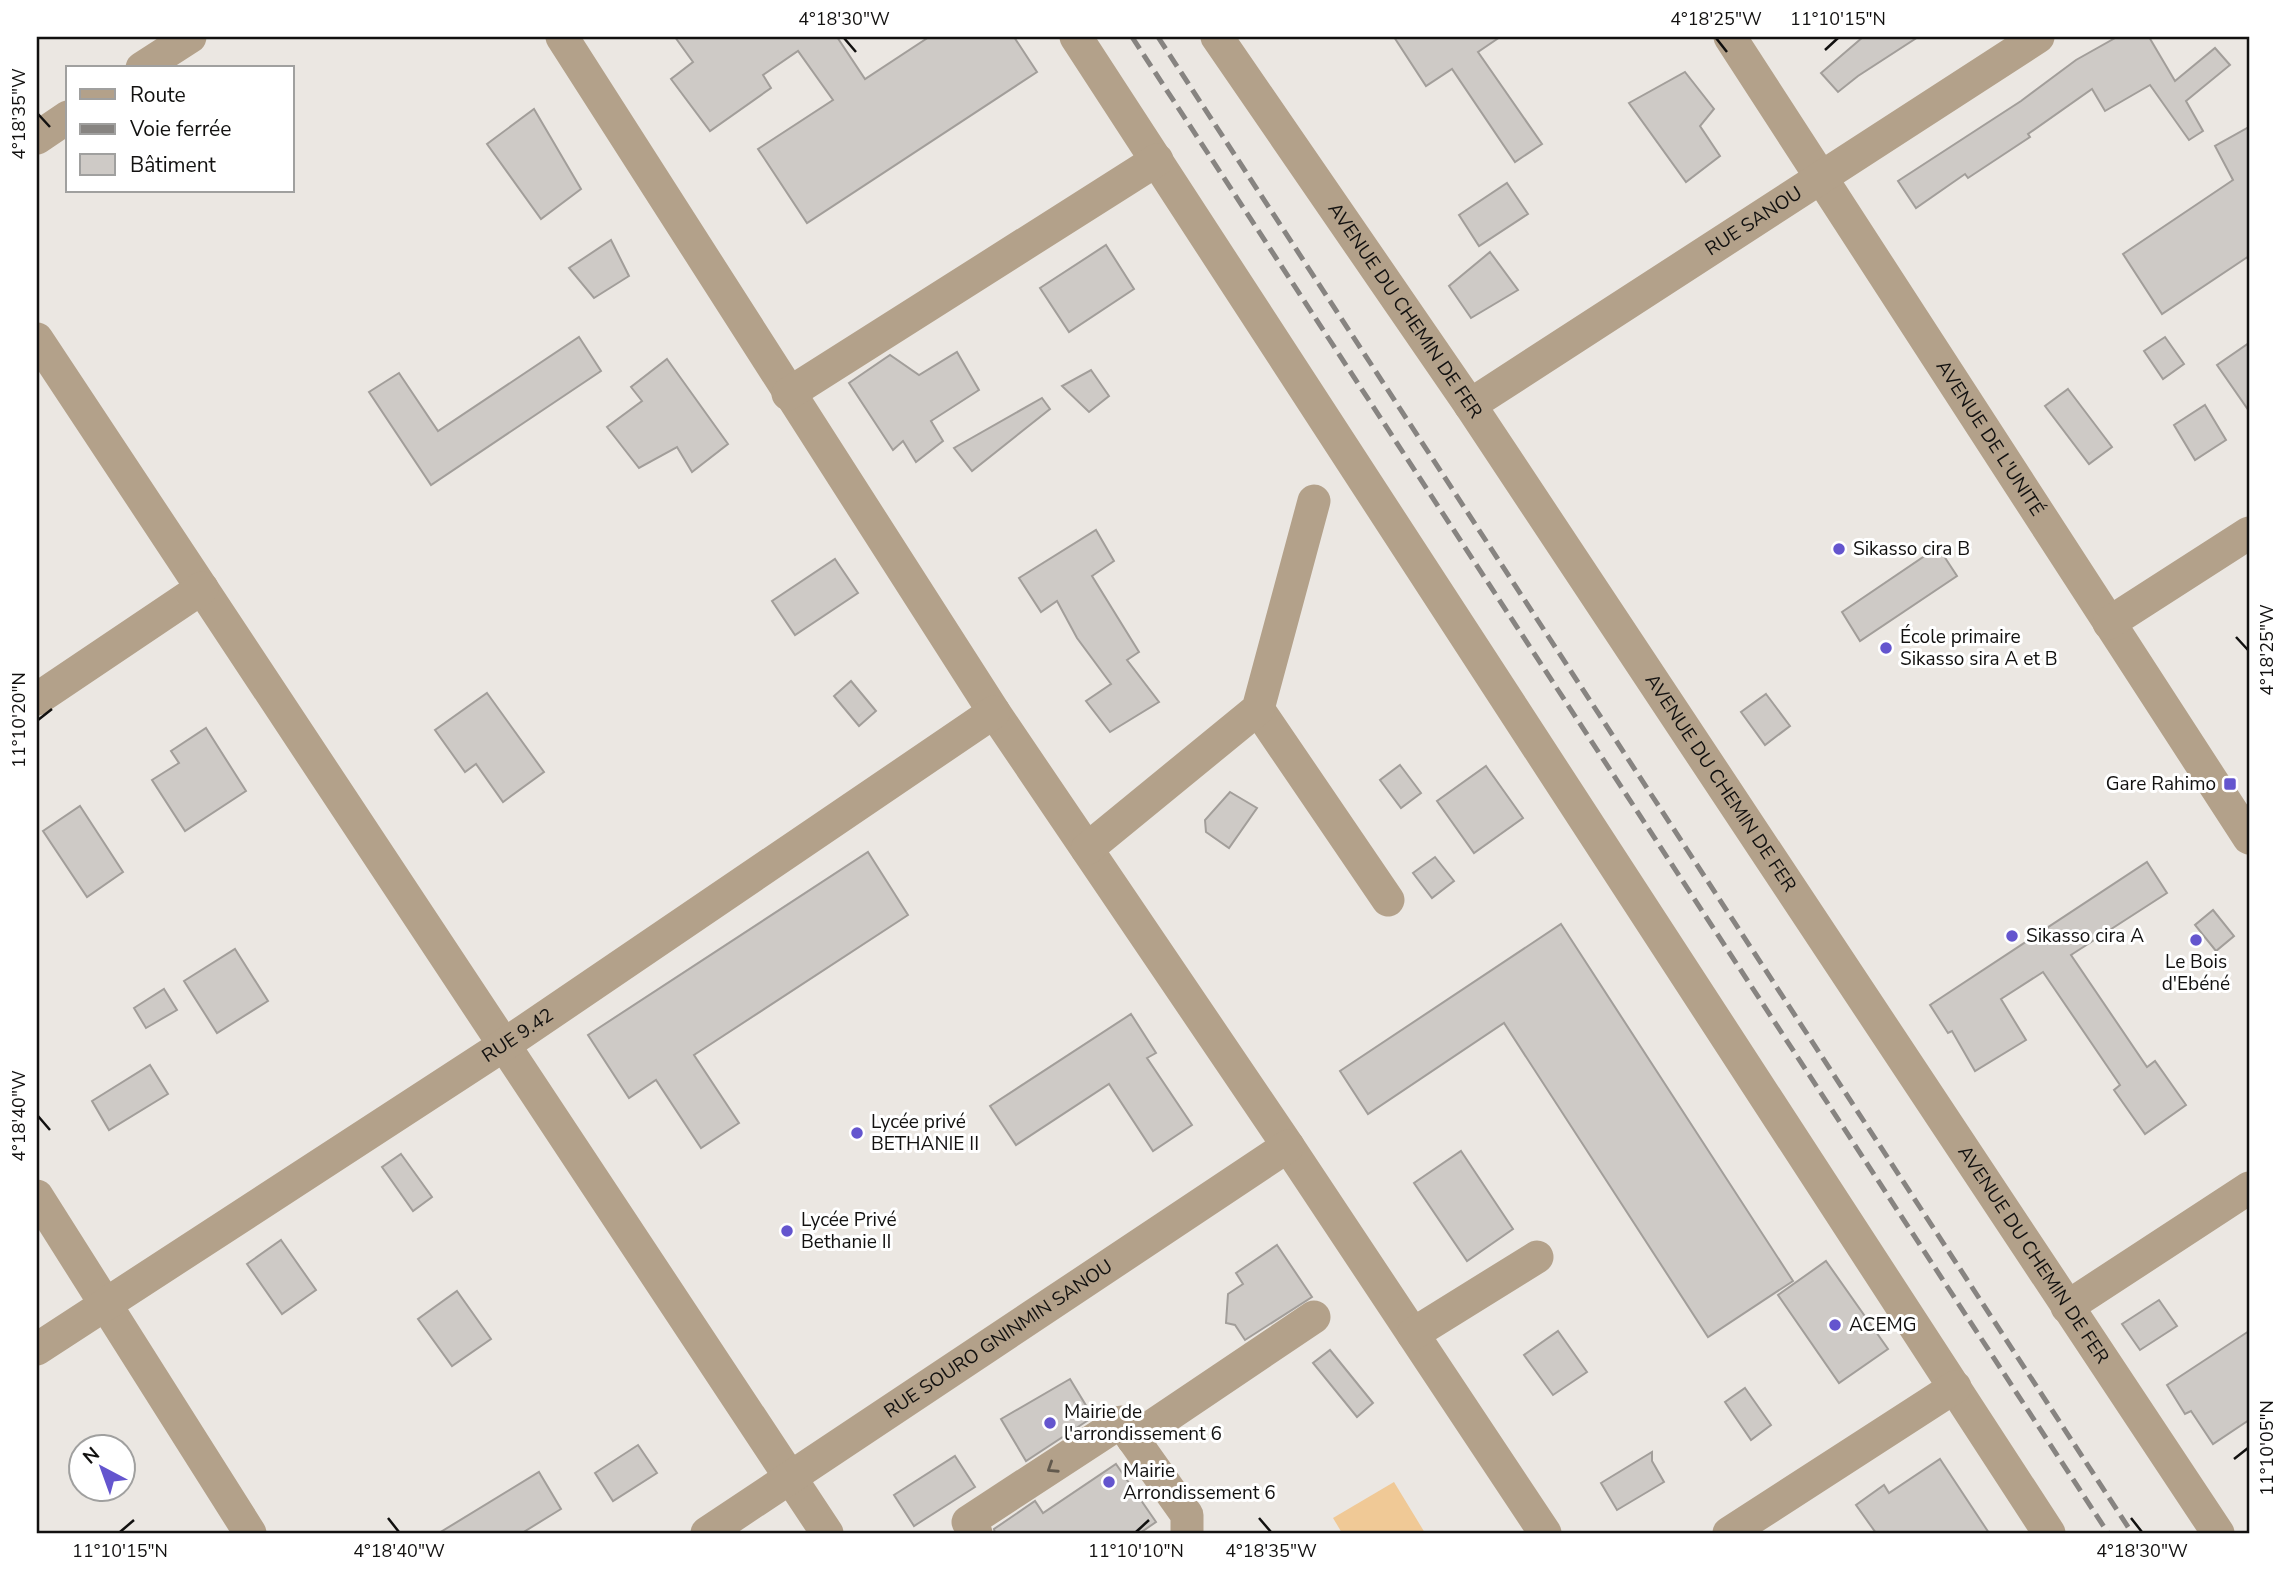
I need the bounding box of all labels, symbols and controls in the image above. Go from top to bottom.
text: 4°18'30"W [798,7,890,31]
text: 4°18'25"W [1670,7,1762,31]
text: 11°10'15"N [1790,7,1886,31]
legend [66,66,294,192]
text: 4°18'35"W [7,68,31,160]
text: Route [130,81,186,109]
text: Voie ferrée [129,115,231,143]
text: Bâtiment [130,151,217,179]
street label: RUE SANOU [1700,180,1807,262]
street label: AVENUE DU CHEMIN DE FER [1322,198,1489,424]
street label: AVENUE DE L'UNITÉ [1930,355,2050,521]
place label: Sikasso cira B [1853,536,1970,562]
marker: Sikasso cira B [1831,541,1847,557]
text: 4°18'25"W [2255,604,2279,696]
place label: École primaire Sikasso sira A et B [1900,624,2058,672]
marker: École primaire Sikasso sira A et B [1878,640,1894,656]
street label: AVENUE DU CHEMIN DE FER [1639,669,1802,897]
text: 11°10'20"N [7,672,31,768]
place label: Gare Rahimo [2106,771,2216,797]
marker: Gare Rahimo [2222,776,2238,792]
place label: Sikasso cira A [2026,923,2144,949]
marker: Sikasso cira A [2004,928,2020,944]
marker: Le Bois d'Ebéné [2188,932,2204,948]
place label: Le Bois d'Ebéné [2162,949,2230,997]
street label: RUE 9.42 [477,1002,559,1069]
text: 4°18'40"W [7,1070,31,1162]
place label: Lycée privé BETHANIE II [871,1109,979,1157]
marker: Lycée privé BETHANIE II [849,1125,865,1141]
street label: AVENUE DU CHEMIN DE FER [1952,1141,2115,1369]
place label: Lycée Privé Bethanie II [801,1207,897,1255]
marker: Lycée Privé Bethanie II [779,1223,795,1239]
street label: RUE SOURO GNINMIN SANOU [879,1253,1118,1425]
place label: ACEMG [1849,1312,1917,1338]
marker: ACEMG [1827,1317,1843,1333]
place label: Mairie de l'arrondissement 6 [1064,1399,1222,1447]
text: 11°10'05"N [2255,1400,2279,1496]
marker: Mairie de l'arrondissement 6 [1042,1415,1058,1431]
north arrow [66,1434,136,1504]
text: N [78,1441,105,1470]
place label: Mairie Arrondissement 6 [1123,1458,1276,1506]
one-way arrow [1046,1459,1059,1472]
marker: Mairie Arrondissement 6 [1101,1474,1117,1490]
text: 11°10'15"N [72,1539,168,1563]
text: 4°18'40"W [353,1539,445,1563]
text: 11°10'10"N [1088,1539,1184,1563]
text: 4°18'35"W [1225,1539,1317,1563]
text: 4°18'30"W [2096,1539,2188,1563]

